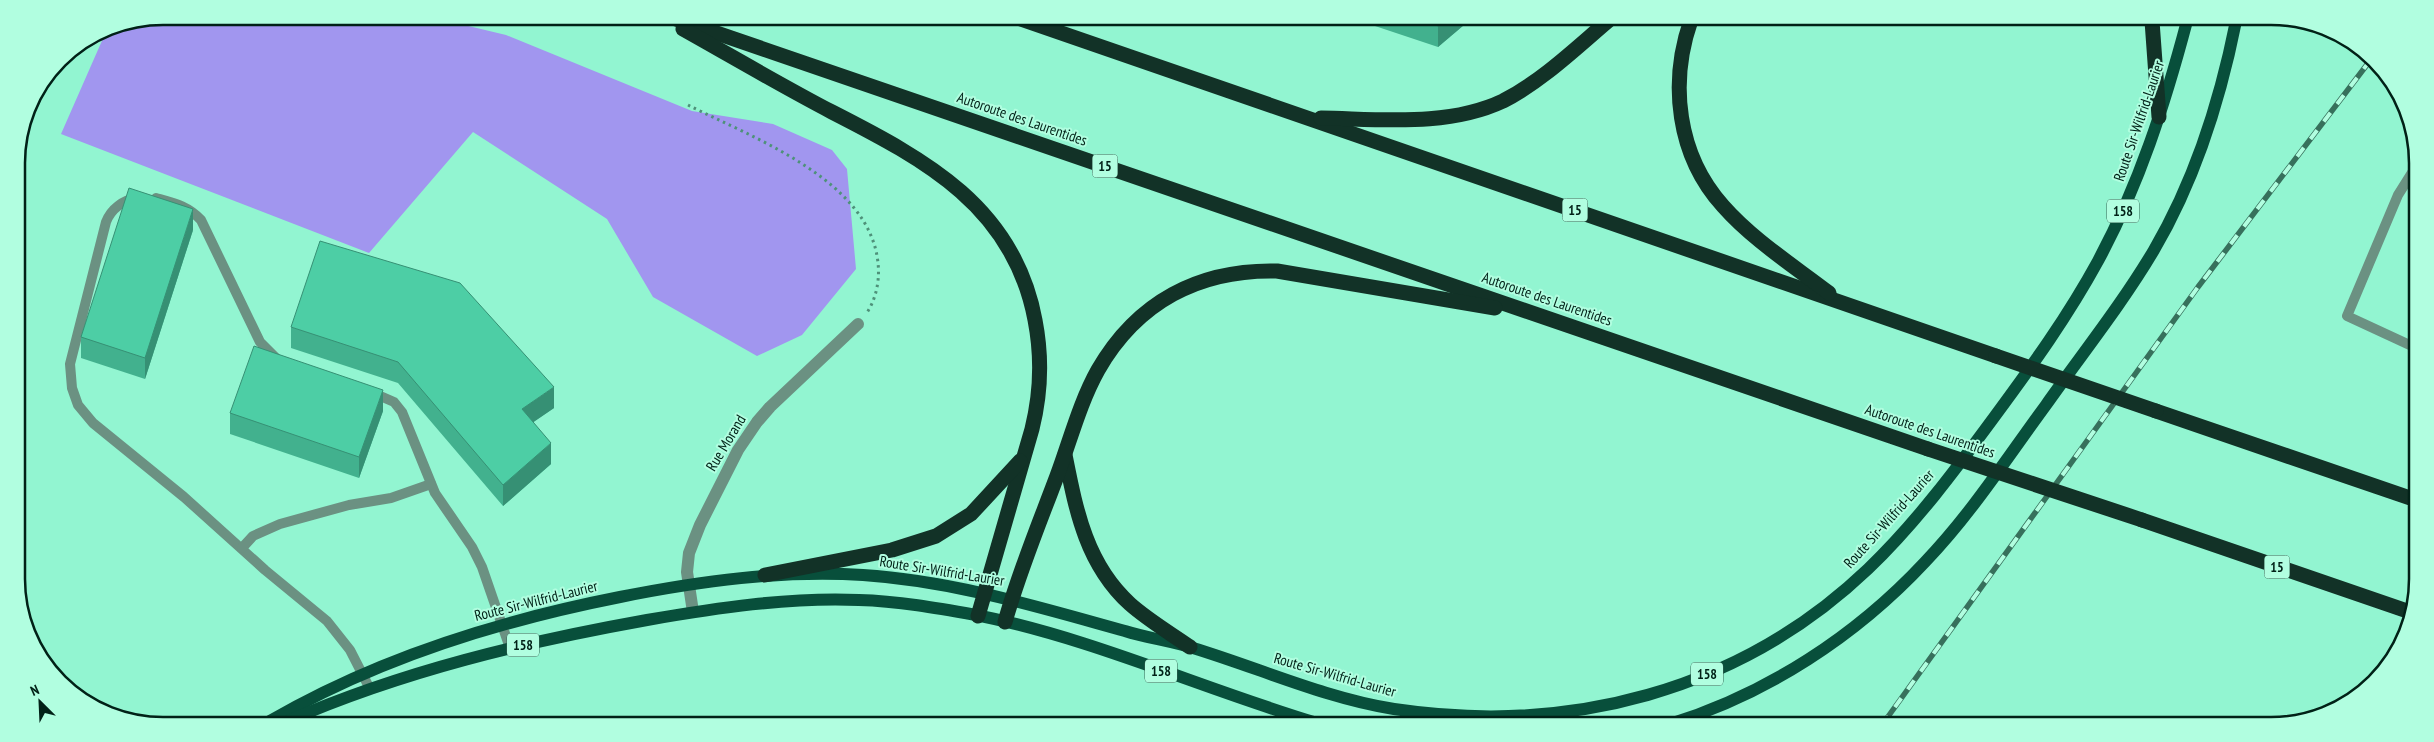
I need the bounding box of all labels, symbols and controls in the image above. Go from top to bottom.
street label: Route Sir-Wilfrid-Laurier [2109,57,2168,184]
street label: Autoroute des Laurentides [955,87,1090,150]
road number: 15 [1092,154,1118,178]
road number: 15 [1562,198,1588,222]
road number: 158 [2107,200,2139,222]
street label: Autoroute des Laurentides [1480,267,1615,330]
street label: Autoroute des Laurentides [1863,399,1998,462]
street label: Rue Morand [701,411,750,474]
street label: Route Sir-Wilfrid-Laurier [1839,465,1938,572]
street label: Route Sir-Wilfrid-Laurier [878,551,1007,590]
road number: 15 [2264,556,2290,578]
street label: Route Sir-Wilfrid-Laurier [472,576,600,625]
road number: 158 [507,634,539,656]
street label: Route Sir-Wilfrid-Laurier [1272,648,1399,701]
road number: 158 [1145,659,1177,682]
road number: 158 [1691,662,1723,686]
north arrow [15,677,65,727]
text: N [28,680,42,700]

